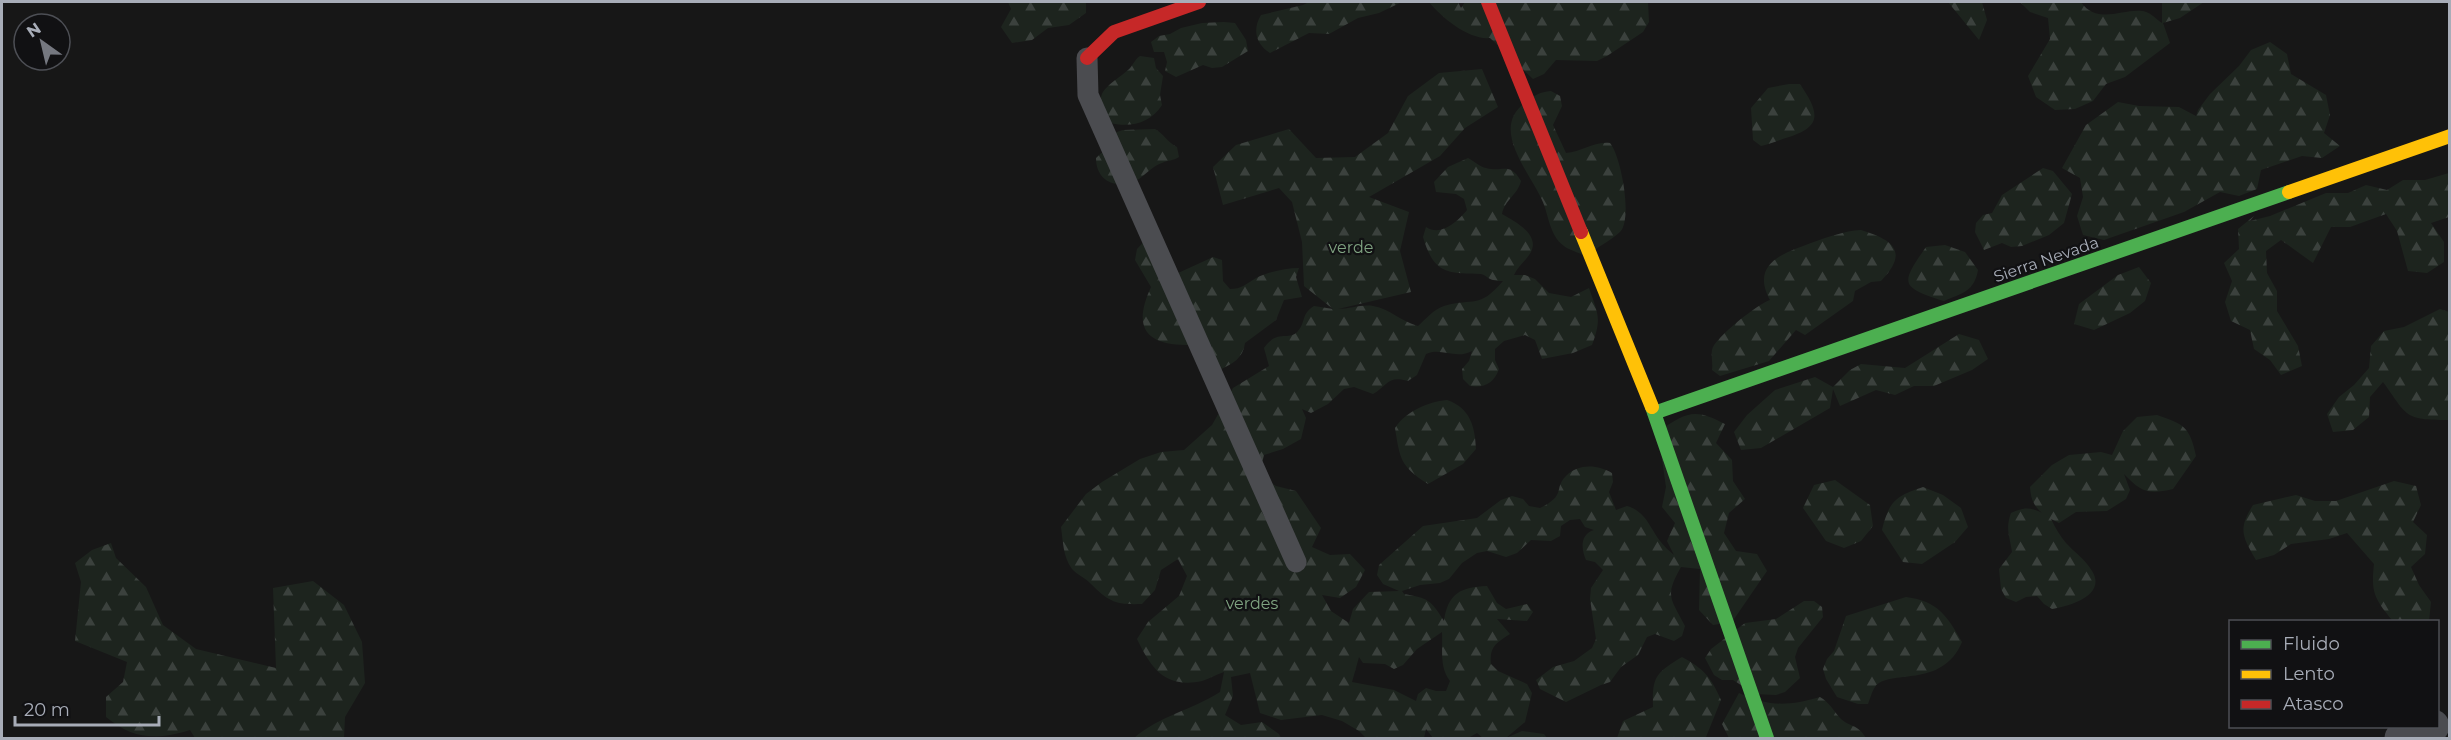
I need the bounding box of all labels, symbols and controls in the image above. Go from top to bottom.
north arrow [12,12,72,72]
text: N [23,18,45,41]
street label: Sierra Nevada [1991,233,2101,286]
park label: verde [1329,238,1373,257]
park label: verdes [1226,594,1279,613]
legend [2229,620,2439,728]
text: Fluido [2283,633,2340,655]
text: Lento [2283,663,2335,685]
scale bar [15,689,159,727]
text: Atasco [2283,693,2343,715]
text: 20 m [24,699,70,721]

